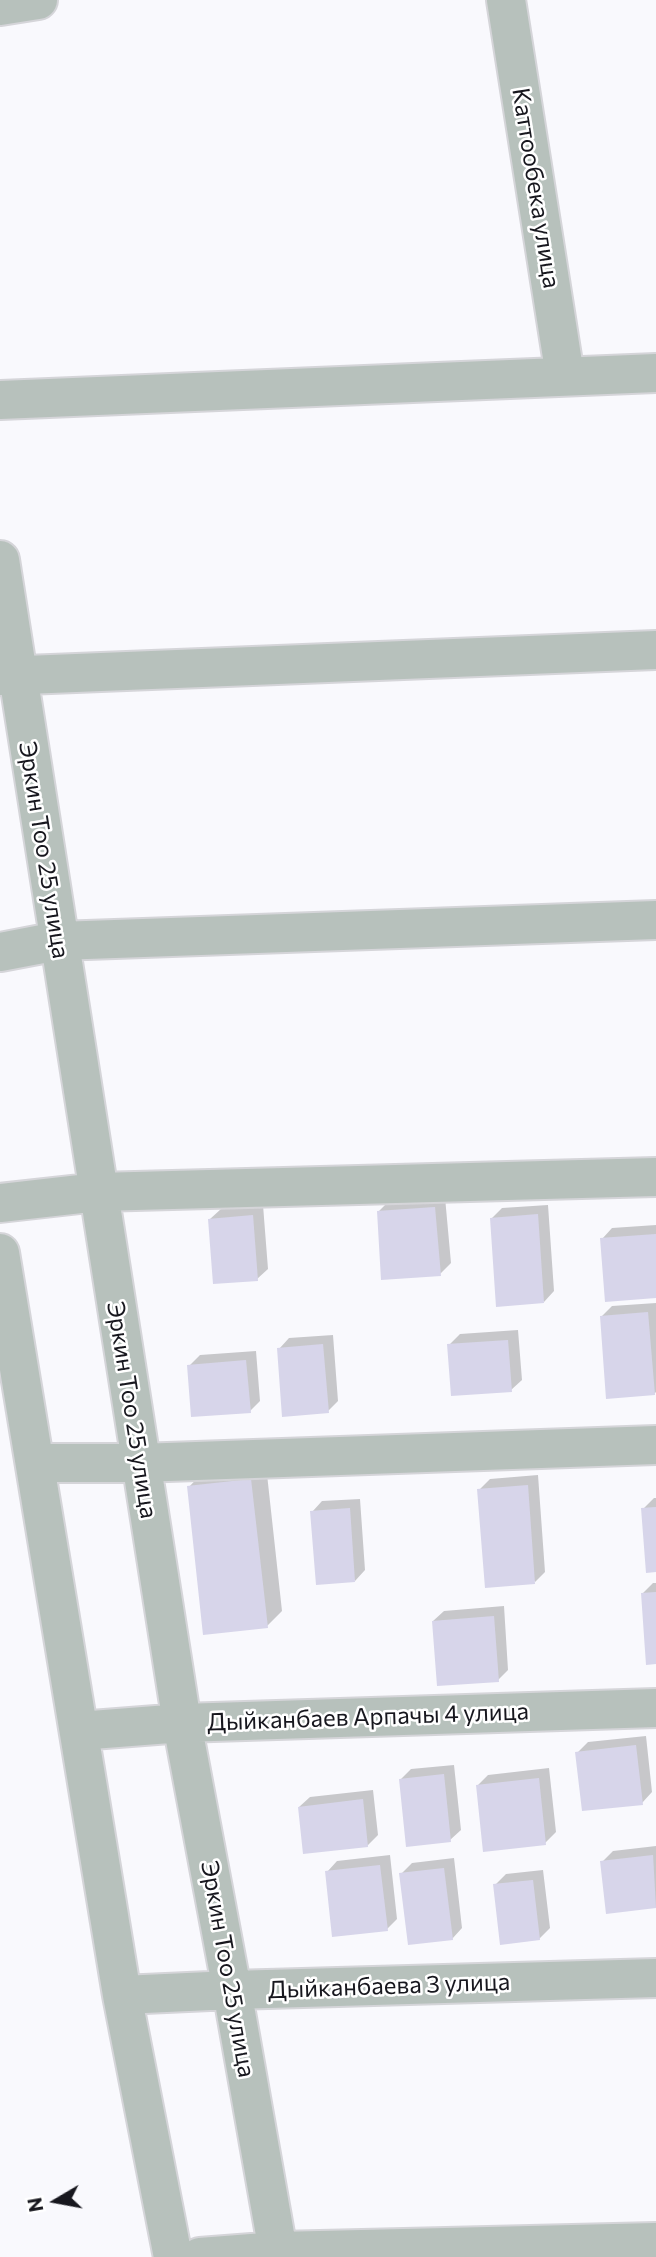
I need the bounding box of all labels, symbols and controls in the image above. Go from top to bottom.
street label: Каттообека улица [506,86,566,290]
street label: Эркин Тоо 25 улица [13,739,75,961]
street label: Эркин Тоо 25 улица [101,1299,163,1521]
street label: Дыйканбаев Арпачы 4 улица [207,1697,529,1737]
street label: Эркин Тоо 25 улица [195,1858,261,2080]
street label: Дыйканбаева 3 улица [267,1967,511,2005]
north arrow [21,2166,91,2236]
text: N [22,2196,47,2214]

